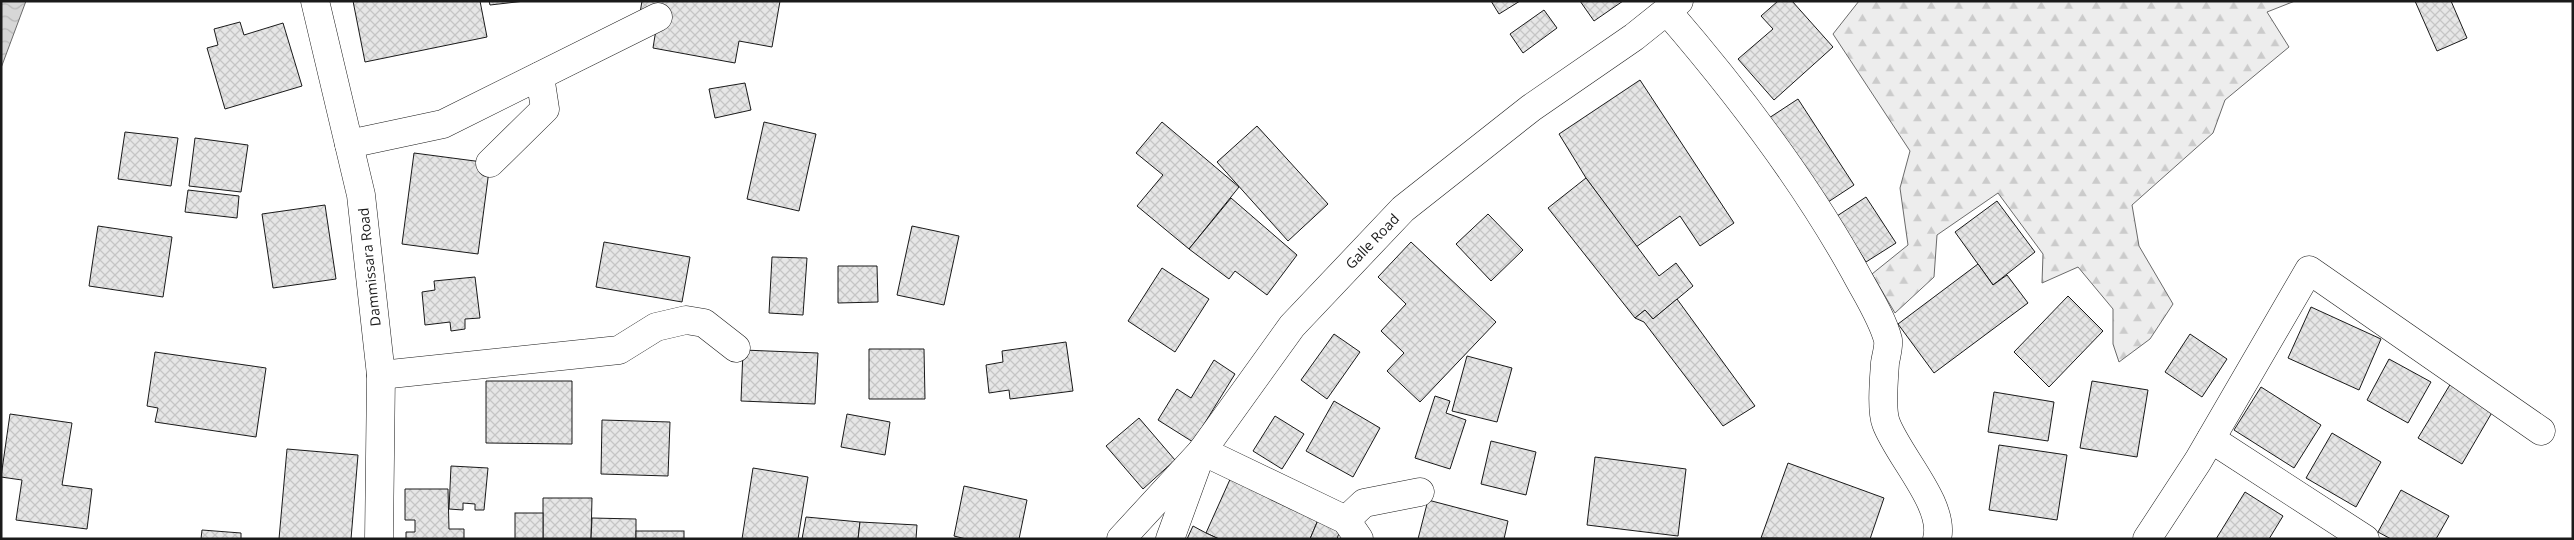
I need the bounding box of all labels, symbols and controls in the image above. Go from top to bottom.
street label: Dammissara Road [353,207,385,327]
street label: Galle Road [1341,209,1403,273]

